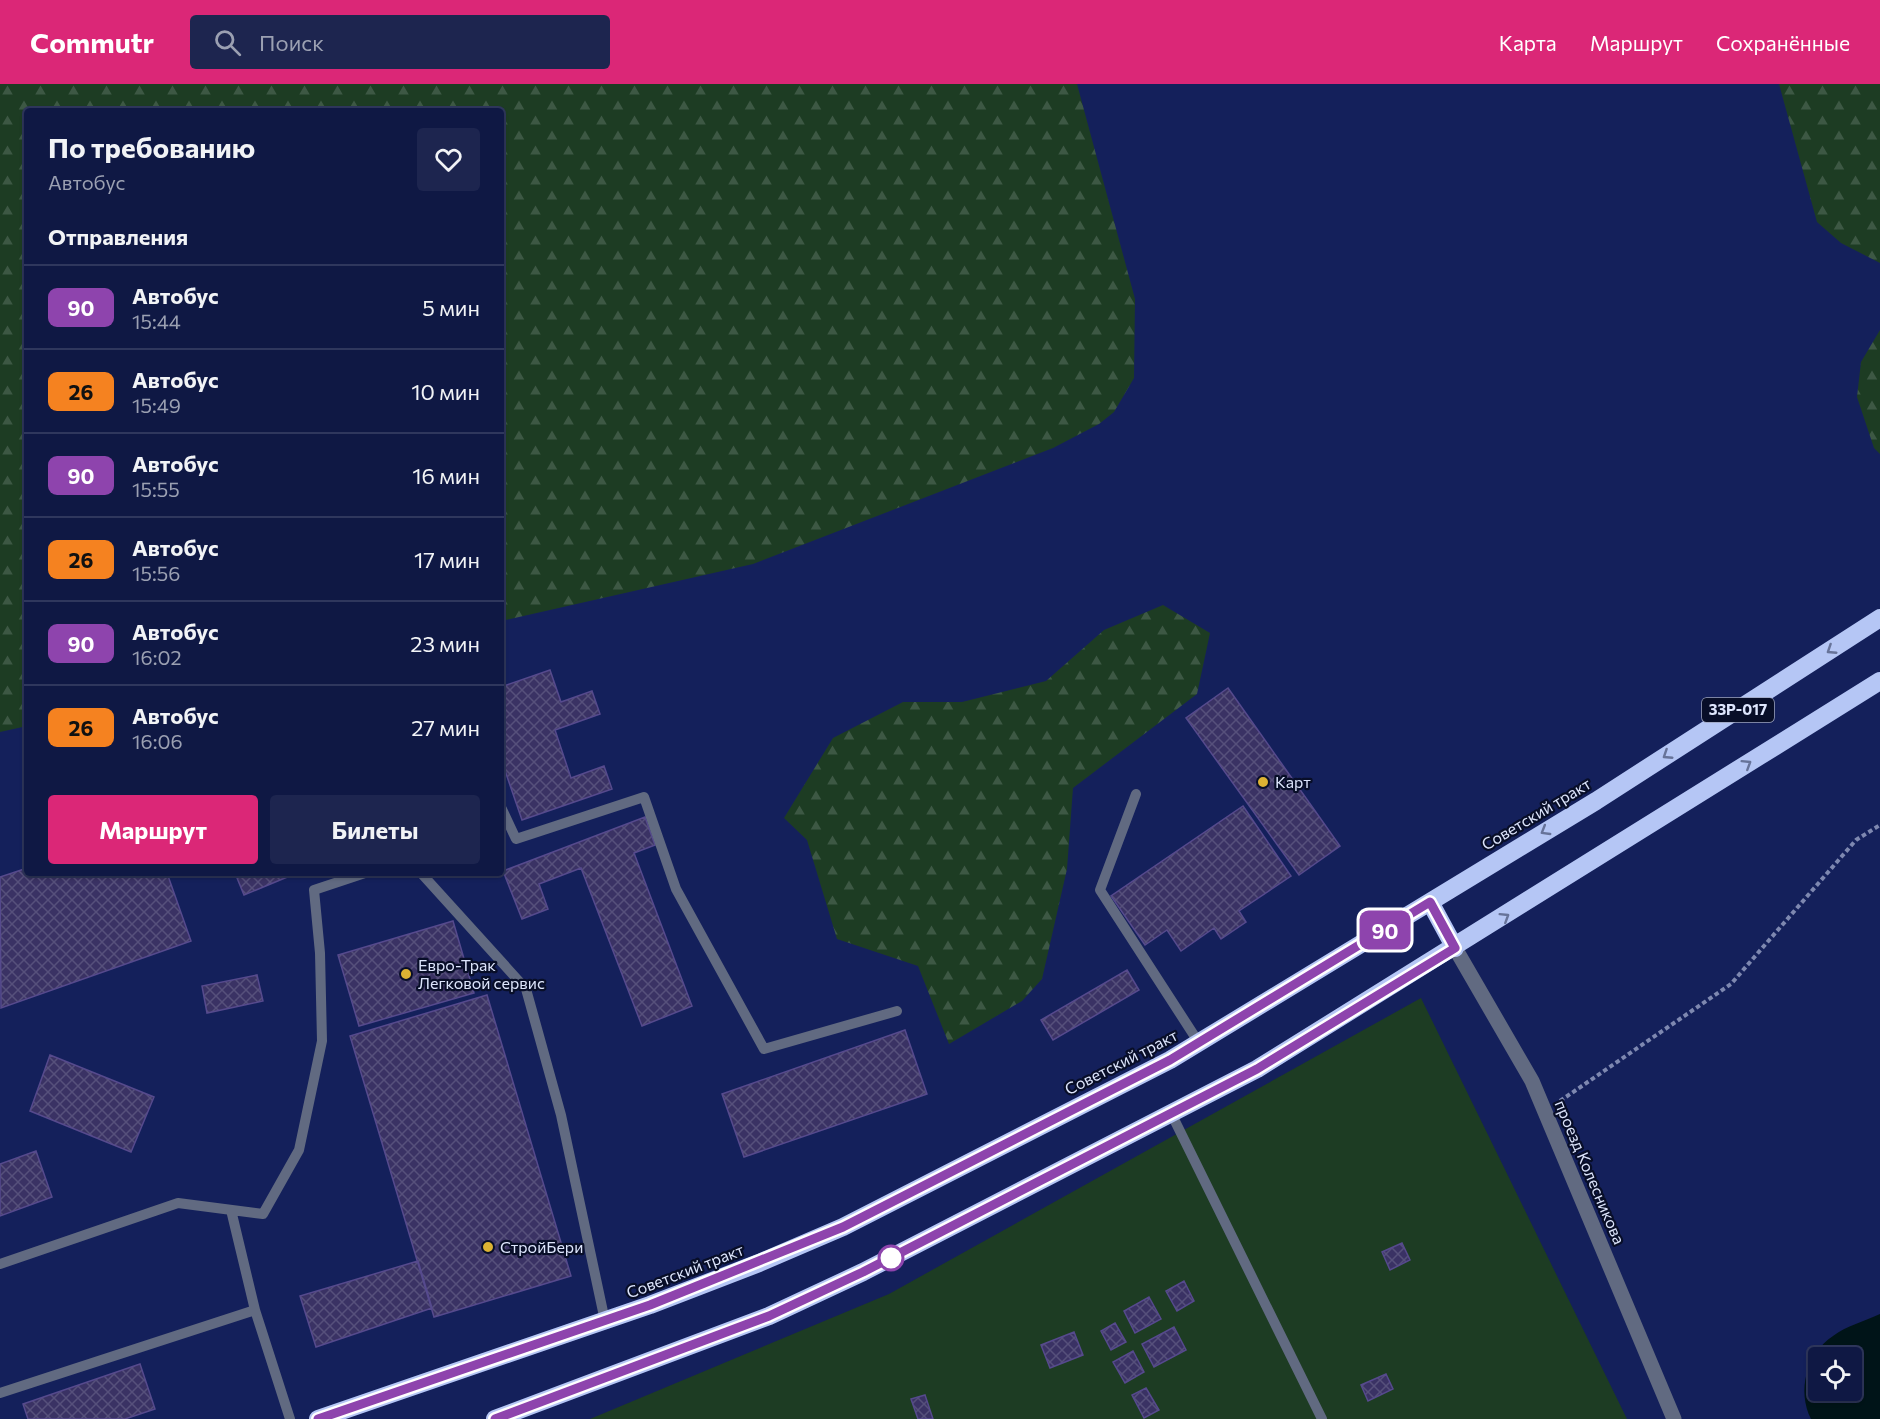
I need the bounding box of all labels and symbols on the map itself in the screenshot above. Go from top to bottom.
one-way arrow [1827,643,1838,654]
road number: 33Р-017 [1702,698,1774,722]
one-way arrow [1663,748,1673,760]
one-way arrow [1740,761,1751,772]
place label: Карт [1275,772,1311,791]
street label: Советский тракт [1478,773,1594,854]
marker: Карт [1256,775,1270,789]
one-way arrow [1541,824,1551,836]
line badge: 90 [1358,910,1412,950]
one-way arrow [1499,912,1509,924]
place label: Евро-Трак Легковой сервис [418,955,545,992]
marker: Евро-Трак Легковой сервис [399,967,413,981]
street label: Советский тракт [1061,1025,1181,1098]
street label: проезд Колесникова [1551,1097,1629,1247]
place label: СтройБери [500,1237,583,1256]
street label: Советский тракт [624,1239,747,1302]
marker: СтройБери [481,1240,495,1254]
unlabelled marker [878,1245,904,1271]

